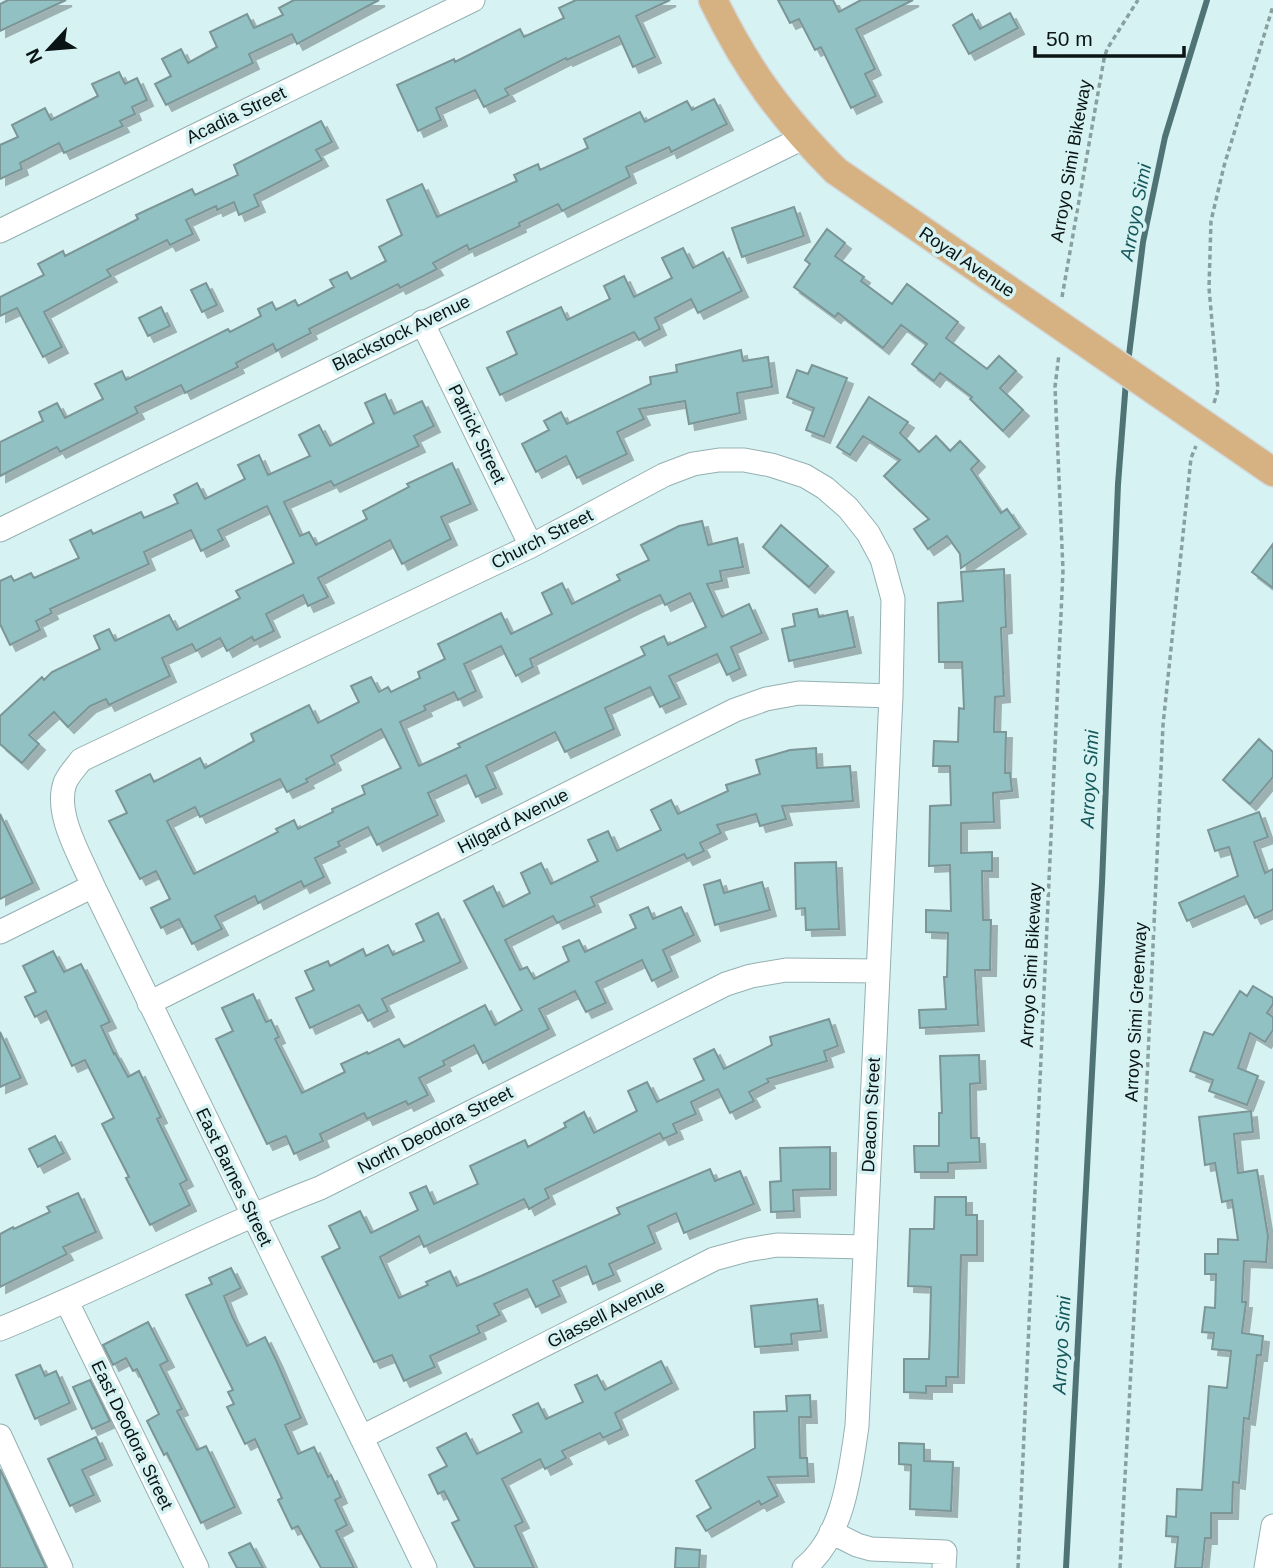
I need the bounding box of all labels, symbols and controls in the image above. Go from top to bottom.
north arrow [14,14,84,84]
scale bar [1035,14,1184,58]
text: 50 m [1046,27,1093,50]
text: N [22,45,47,67]
street label: Arroyo Simi Bikeway [1047,78,1095,244]
street label: Acadia Street [183,82,289,148]
water label: Arroyo Simi [1116,161,1155,263]
street label: Royal Avenue [915,223,1019,301]
street label: Blackstock Avenue [329,291,473,375]
street label: Patrick Street [444,381,510,487]
street label: Church Street [488,505,596,573]
water label: Arroyo Simi [1076,729,1103,830]
street label: Hilgard Avenue [454,784,572,858]
street label: Arroyo Simi Bikeway [1017,882,1045,1048]
street label: Arroyo Simi Greenway [1121,922,1151,1102]
street label: Deacon Street [858,1057,884,1173]
street label: North Deodora Street [354,1082,516,1178]
street label: East Barnes Street [192,1105,276,1249]
street label: Glassell Avenue [544,1276,668,1352]
water label: Arroyo Simi [1048,1295,1075,1396]
street label: East Deodora Street [87,1357,177,1513]

